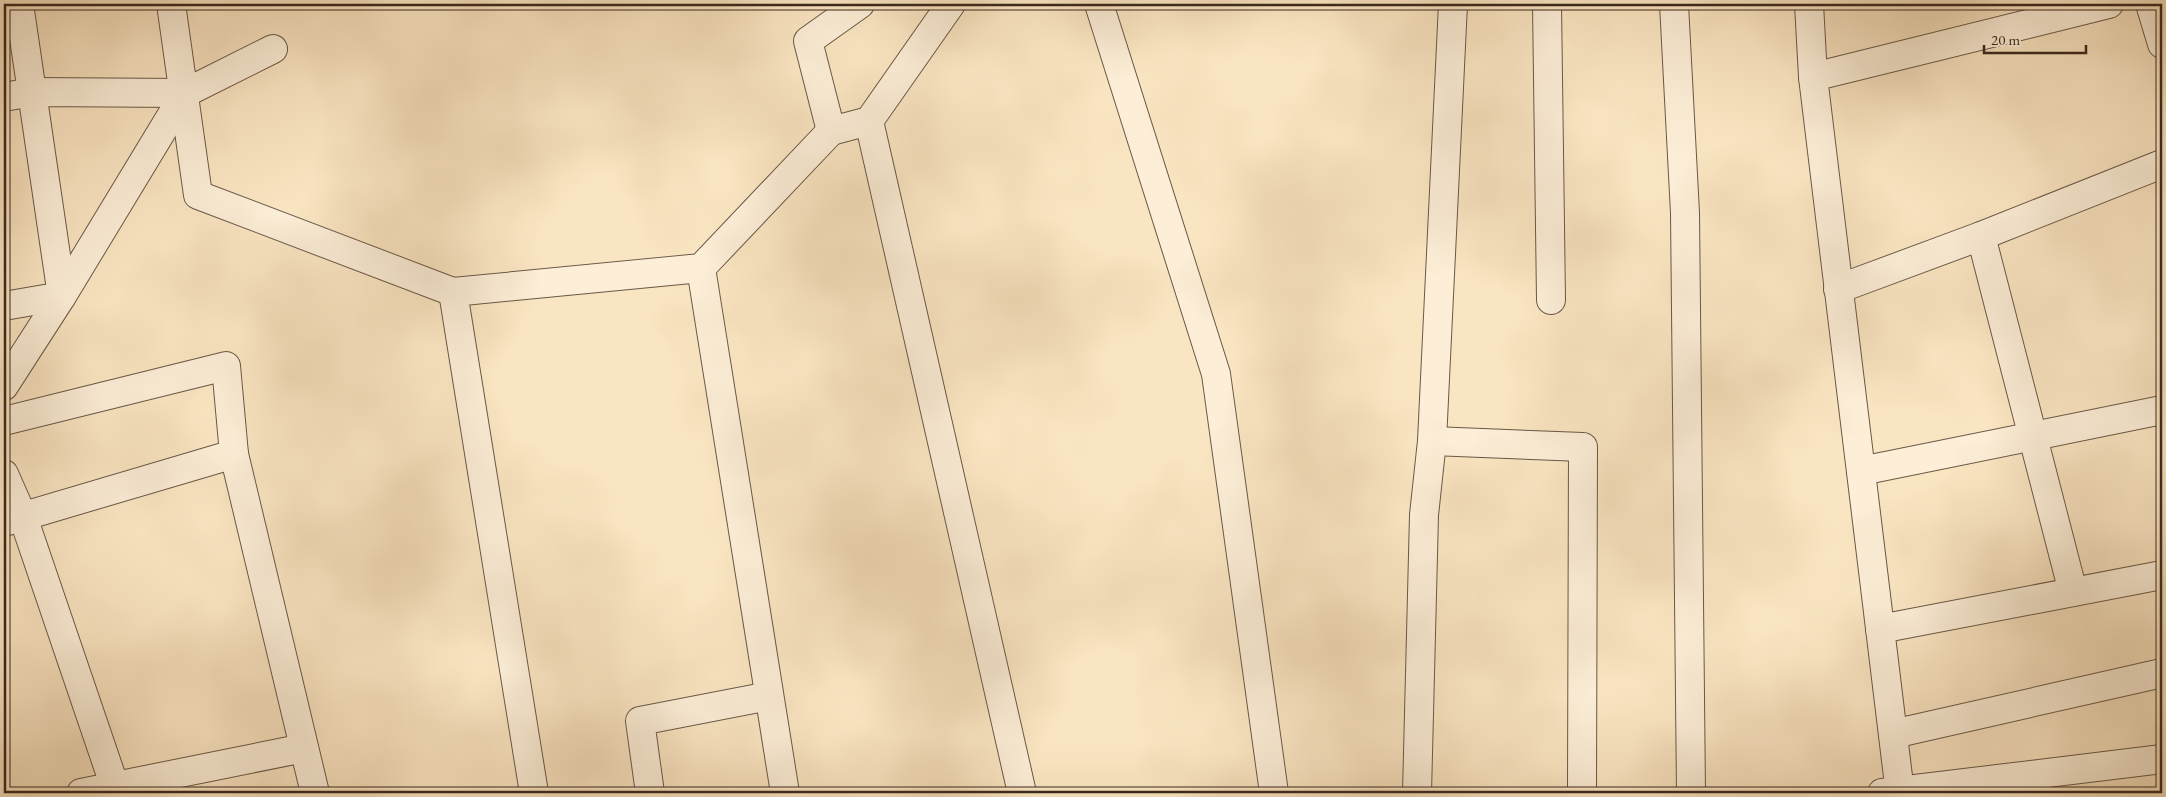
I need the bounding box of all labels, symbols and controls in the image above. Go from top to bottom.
scale bar [1984,22,2086,54]
text: 20 m [1991,30,2020,49]

